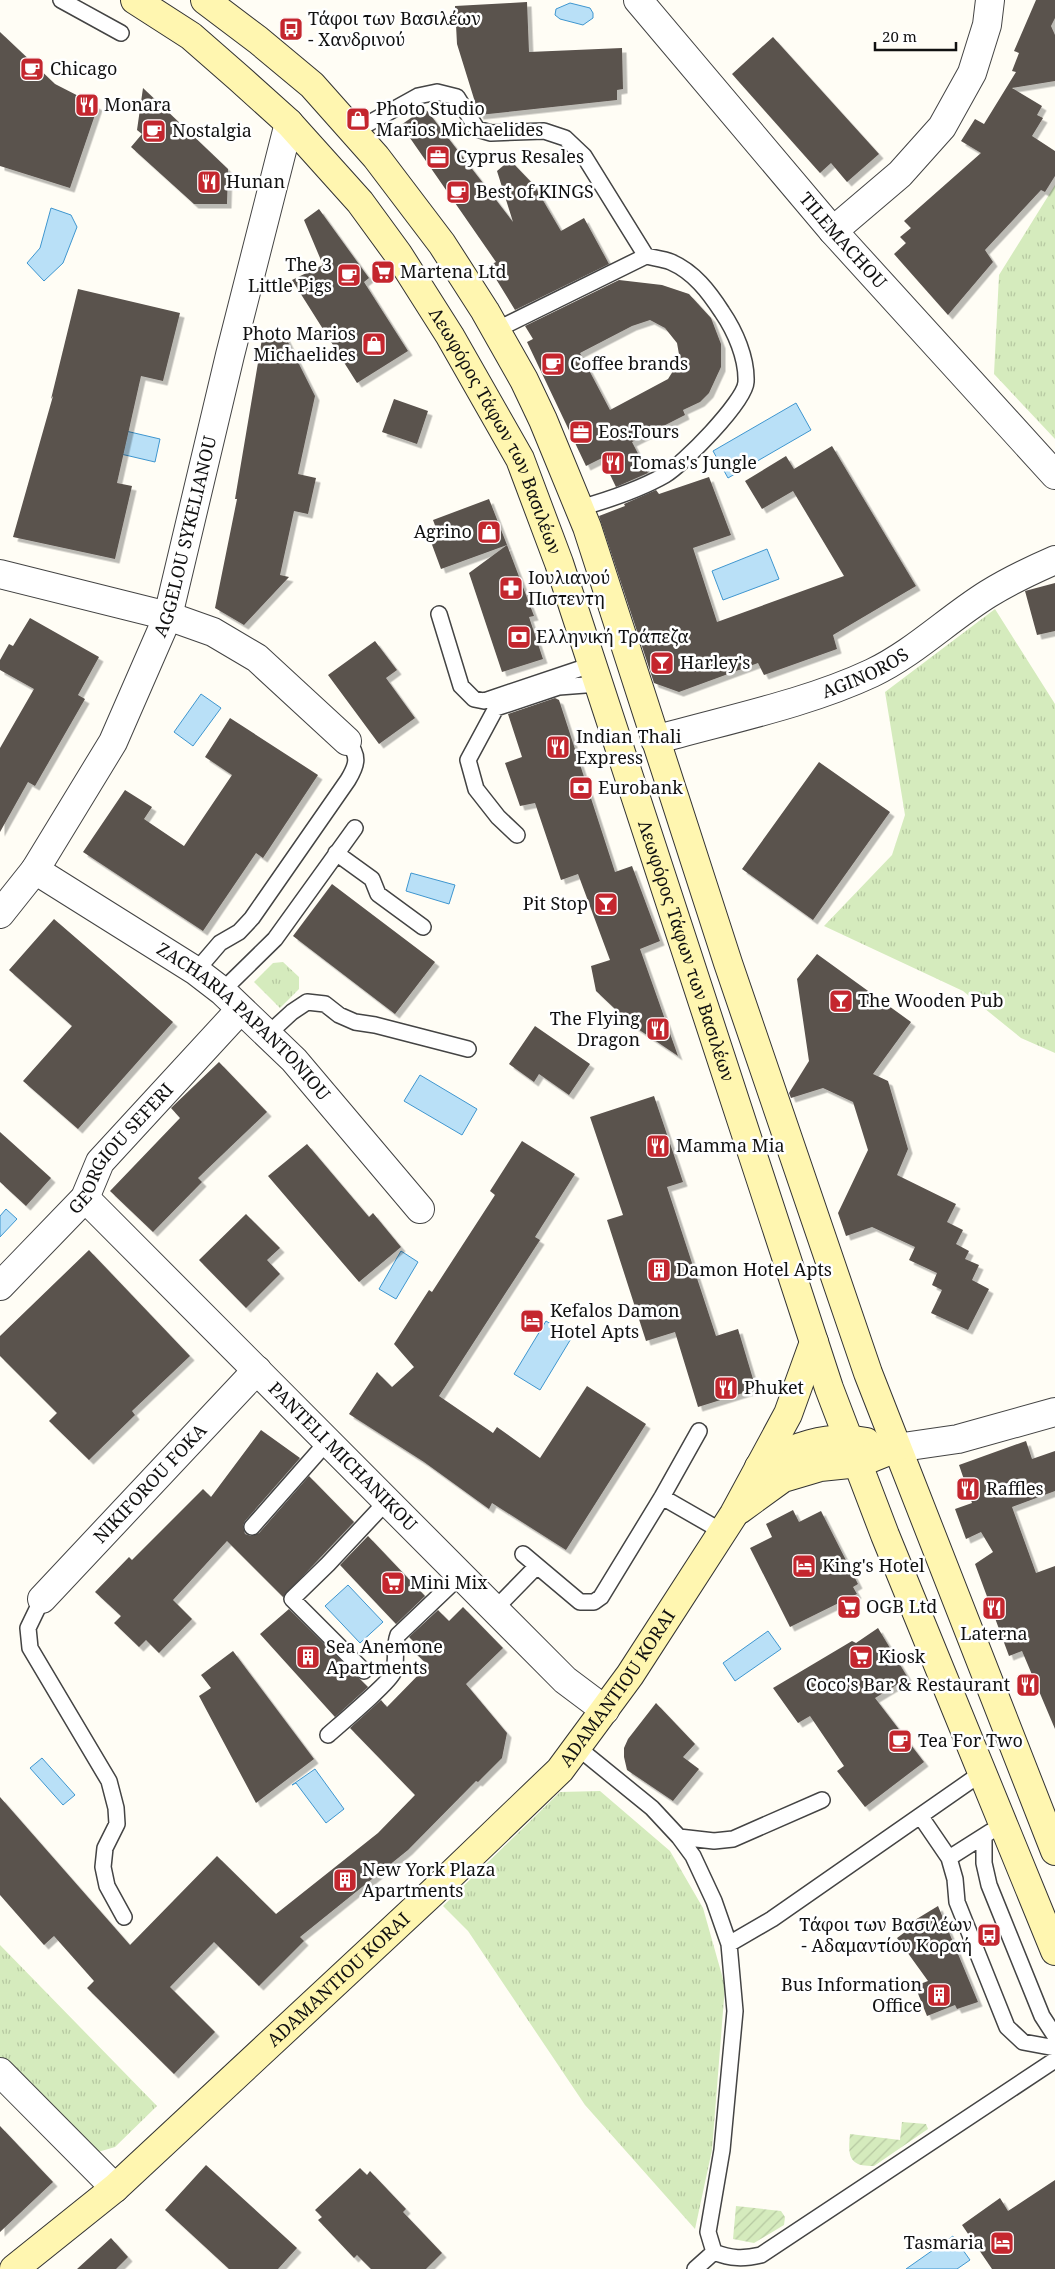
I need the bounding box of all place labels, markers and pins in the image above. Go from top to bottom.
place label: Τάφοι των Βασιλέων - Χανδρινού [308,6,481,51]
bus stop icon: Τάφοι των Βασιλέων - Χανδρινού [278,16,304,42]
cafe icon: Chicago [19,56,45,82]
place label: Chicago [50,56,117,80]
restaurant icon: Monara [74,92,100,118]
place label: Monara [104,92,171,116]
place label: Photo Studio Marios Michaelides [376,96,543,141]
shop icon: Photo Studio Marios Michaelides [345,106,371,132]
cafe icon: Nostalgia [141,118,167,144]
place label: Nostalgia [172,118,252,142]
office icon: Cyprus Resales [425,144,451,170]
place label: Cyprus Resales [456,144,584,168]
restaurant icon: Hunan [196,169,222,195]
place label: Hunan [226,169,285,193]
cafe icon: Best of KINGS [445,179,471,205]
place label: Best of KINGS [476,179,594,203]
place label: The 3 Little Pigs [248,252,332,297]
supermarket icon: Martena Ltd [370,259,396,285]
place label: Martena Ltd [400,259,507,283]
cafe icon: The 3 Little Pigs [336,262,362,288]
place label: Photo Marios Michaelides [242,321,356,366]
shop icon: Photo Marios Michaelides [361,331,387,357]
cafe icon: Coffee brands [540,351,566,377]
place label: Coffee brands [570,351,688,375]
office icon: Eos.Tours [568,419,594,445]
place label: Eos.Tours [598,419,679,443]
restaurant icon: Tomas's Jungle [600,450,626,476]
place label: Tomas's Jungle [630,450,757,474]
place label: Agrino [414,519,472,543]
shop icon: Agrino [476,519,502,545]
place label: Ιουλιανού Πιστεντη [528,565,610,610]
pharmacy icon: Ιουλιανού Πιστεντη [498,575,524,601]
bank icon: Ελληνική Τράπεζα [506,624,532,650]
place label: Ελληνική Τράπεζα [536,624,689,648]
bar icon: Harley's [649,650,675,676]
place label: Harley's [680,650,750,674]
place label: Indian Thali Express [576,724,682,769]
restaurant icon: Indian Thali Express [545,734,571,760]
bank icon: Eurobank [568,775,594,801]
place label: Eurobank [598,775,683,799]
place label: Pit Stop [523,891,588,915]
bar icon: Pit Stop [593,891,619,917]
bar icon: The Wooden Pub [828,988,854,1014]
place label: The Wooden Pub [858,988,1004,1012]
place label: The Flying Dragon [550,1006,640,1051]
restaurant icon: The Flying Dragon [645,1016,671,1042]
restaurant icon: Mamma Mia [645,1133,671,1159]
place label: Mamma Mia [676,1133,785,1157]
building icon: Damon Hotel Apts [646,1257,672,1283]
place label: Damon Hotel Apts [676,1257,832,1281]
place label: Kefalos Damon Hotel Apts [550,1298,680,1343]
hotel icon: Kefalos Damon Hotel Apts [519,1308,545,1334]
restaurant icon: Phuket [713,1375,739,1401]
place label: Phuket [744,1375,804,1399]
restaurant icon: Raffles [955,1476,981,1502]
place label: Raffles [986,1476,1044,1500]
hotel icon: King's Hotel [791,1553,817,1579]
place label: King's Hotel [822,1553,925,1577]
supermarket icon: Mini Mix [380,1570,406,1596]
place label: Mini Mix [410,1570,488,1594]
supermarket icon: OGB Ltd [836,1594,862,1620]
place label: OGB Ltd [866,1594,937,1618]
restaurant icon: Laterna [981,1595,1007,1621]
place label: Laterna [960,1621,1028,1645]
place label: Sea Anemone Apartments [326,1634,443,1679]
building icon: Sea Anemone Apartments [295,1644,321,1670]
supermarket icon: Kiosk [848,1644,874,1670]
place label: Kiosk [878,1644,926,1668]
place label: Coco's Bar & Restaurant [806,1672,1010,1696]
restaurant icon: Coco's Bar & Restaurant [1015,1672,1041,1698]
cafe icon: Tea For Two [887,1728,913,1754]
place label: Tea For Two [918,1728,1023,1752]
place label: New York Plaza Apartments [362,1857,496,1902]
building icon: New York Plaza Apartments [332,1867,358,1893]
place label: Τάφοι των Βασιλέων - Αδαμαντίου Κοραή [799,1912,972,1957]
bus stop icon: Τάφοι των Βασιλέων - Αδαμαντίου Κοραή [976,1922,1002,1948]
place label: Bus Information Office [781,1972,922,2017]
building icon: Bus Information Office [926,1982,952,2008]
place label: Tasmaria [904,2230,984,2254]
hotel icon: Tasmaria [989,2230,1015,2256]

